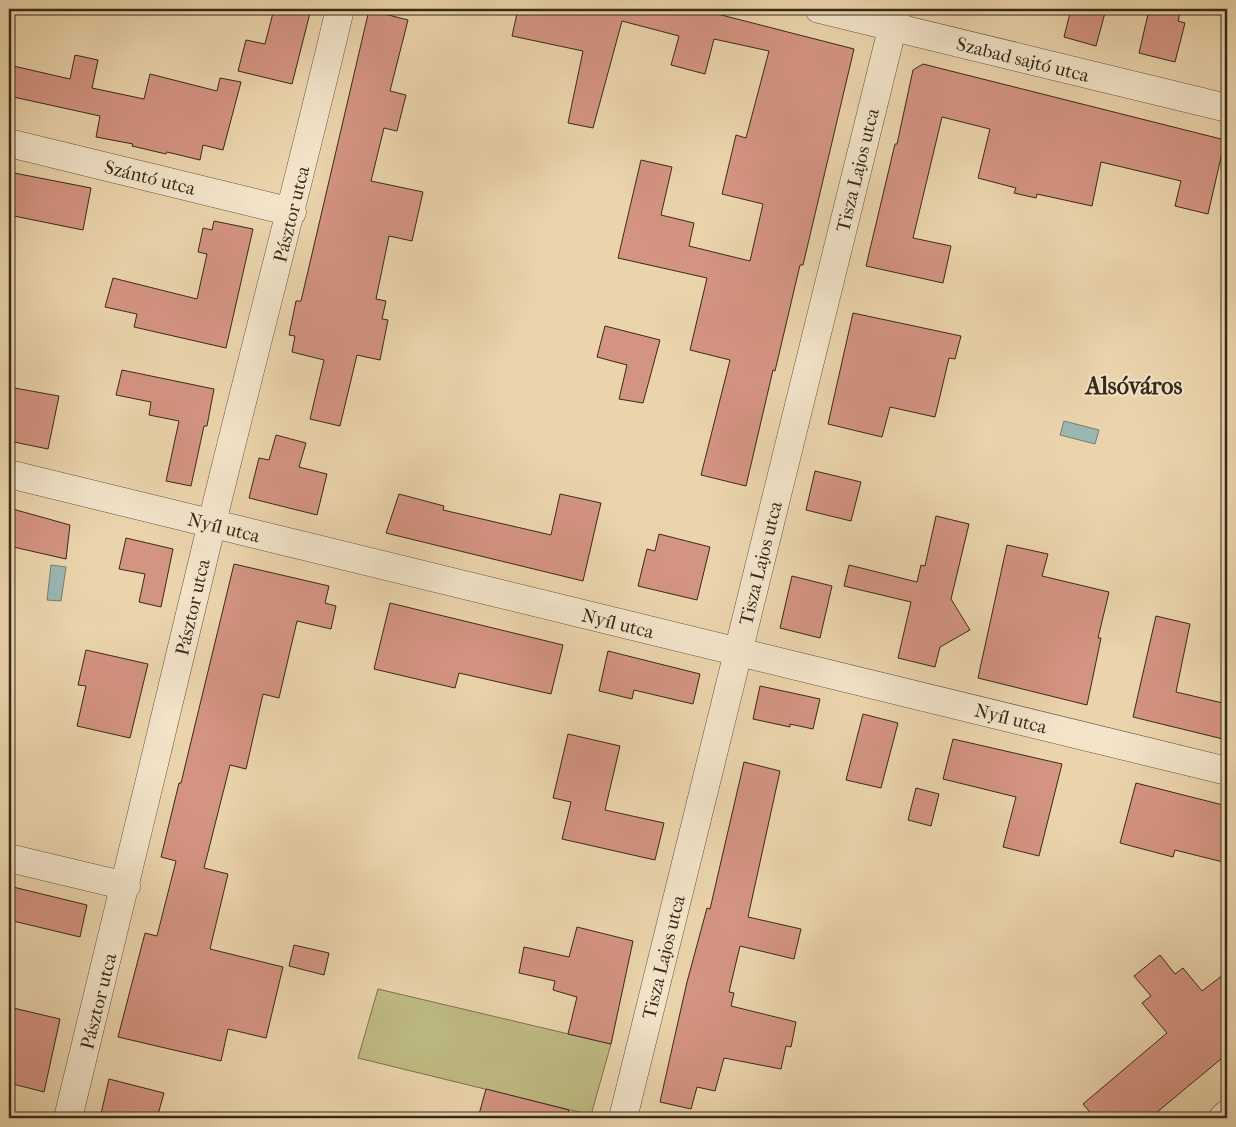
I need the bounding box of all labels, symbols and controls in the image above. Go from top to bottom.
street label: Szabad sajtó utca [954,33,1092,87]
street label: Tisza Lajos utca [832,106,884,234]
street label: Szántó utca [102,156,198,200]
street label: Pásztor utca [269,164,315,265]
district label: Alsóváros [1084,372,1183,400]
street label: Tisza Lajos utca [735,499,787,627]
street label: Nyíl utca [185,508,262,548]
street label: Pásztor utca [171,557,215,658]
street label: Nyíl utca [579,604,656,644]
street label: Nyíl utca [972,699,1049,739]
street label: Tisza Lajos utca [638,893,690,1021]
street label: Pásztor utca [76,951,122,1052]

